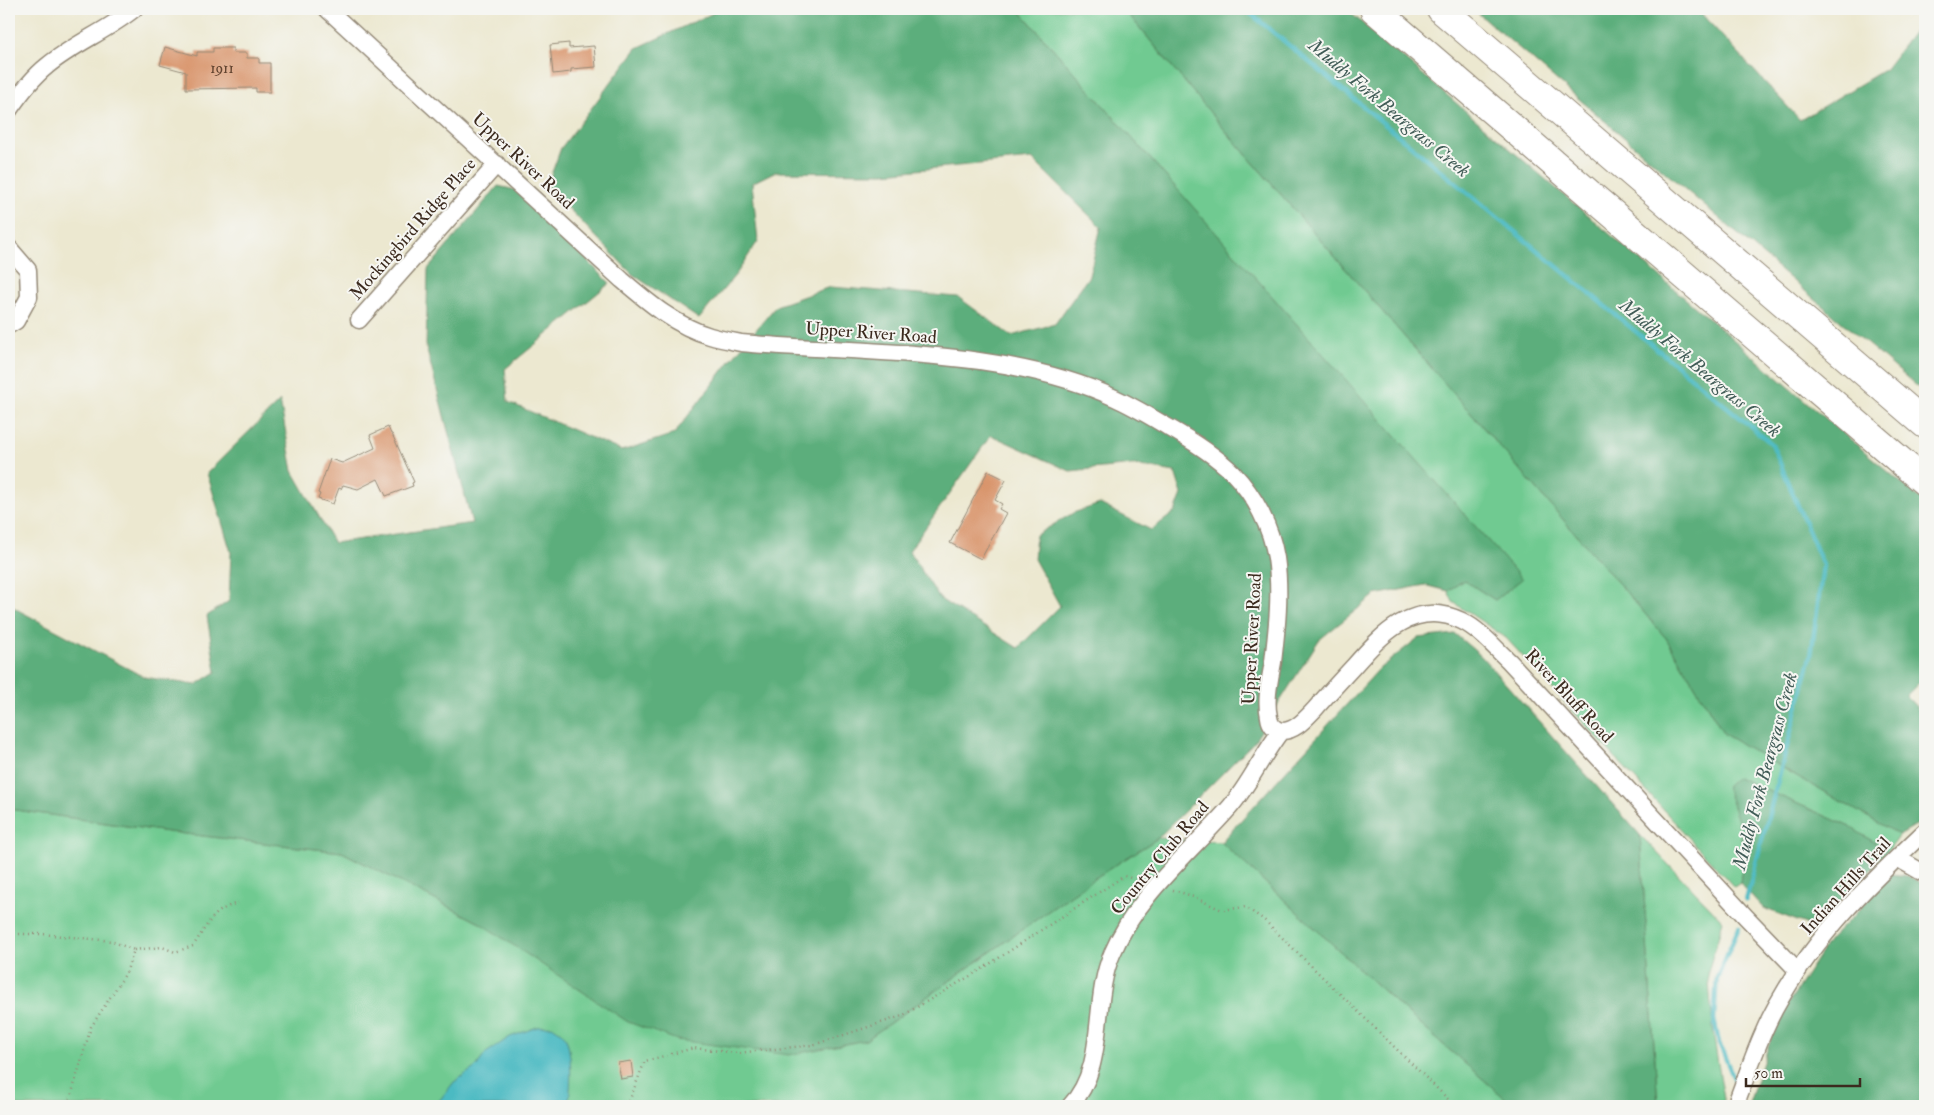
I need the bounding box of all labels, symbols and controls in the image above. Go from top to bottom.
water label: Muddy Fork Beargrass Creek [1303,33,1475,183]
house number: 1911 [210,59,234,78]
street label: Upper River Road [467,108,579,214]
street label: Mockingbird Ridge Place [345,153,481,305]
water label: Muddy Fork Beargrass Creek [1614,293,1786,443]
street label: Upper River Road [804,317,938,349]
street label: Upper River Road [1237,572,1267,705]
street label: River Bluff Road [1519,644,1619,748]
water label: Muddy Fork Beargrass Creek [1727,670,1803,873]
street label: Country Club Road [1106,796,1214,920]
street label: Indian Hills Trail [1796,832,1896,940]
scale bar [1746,1055,1860,1087]
text: 50 m [1754,1064,1783,1083]

